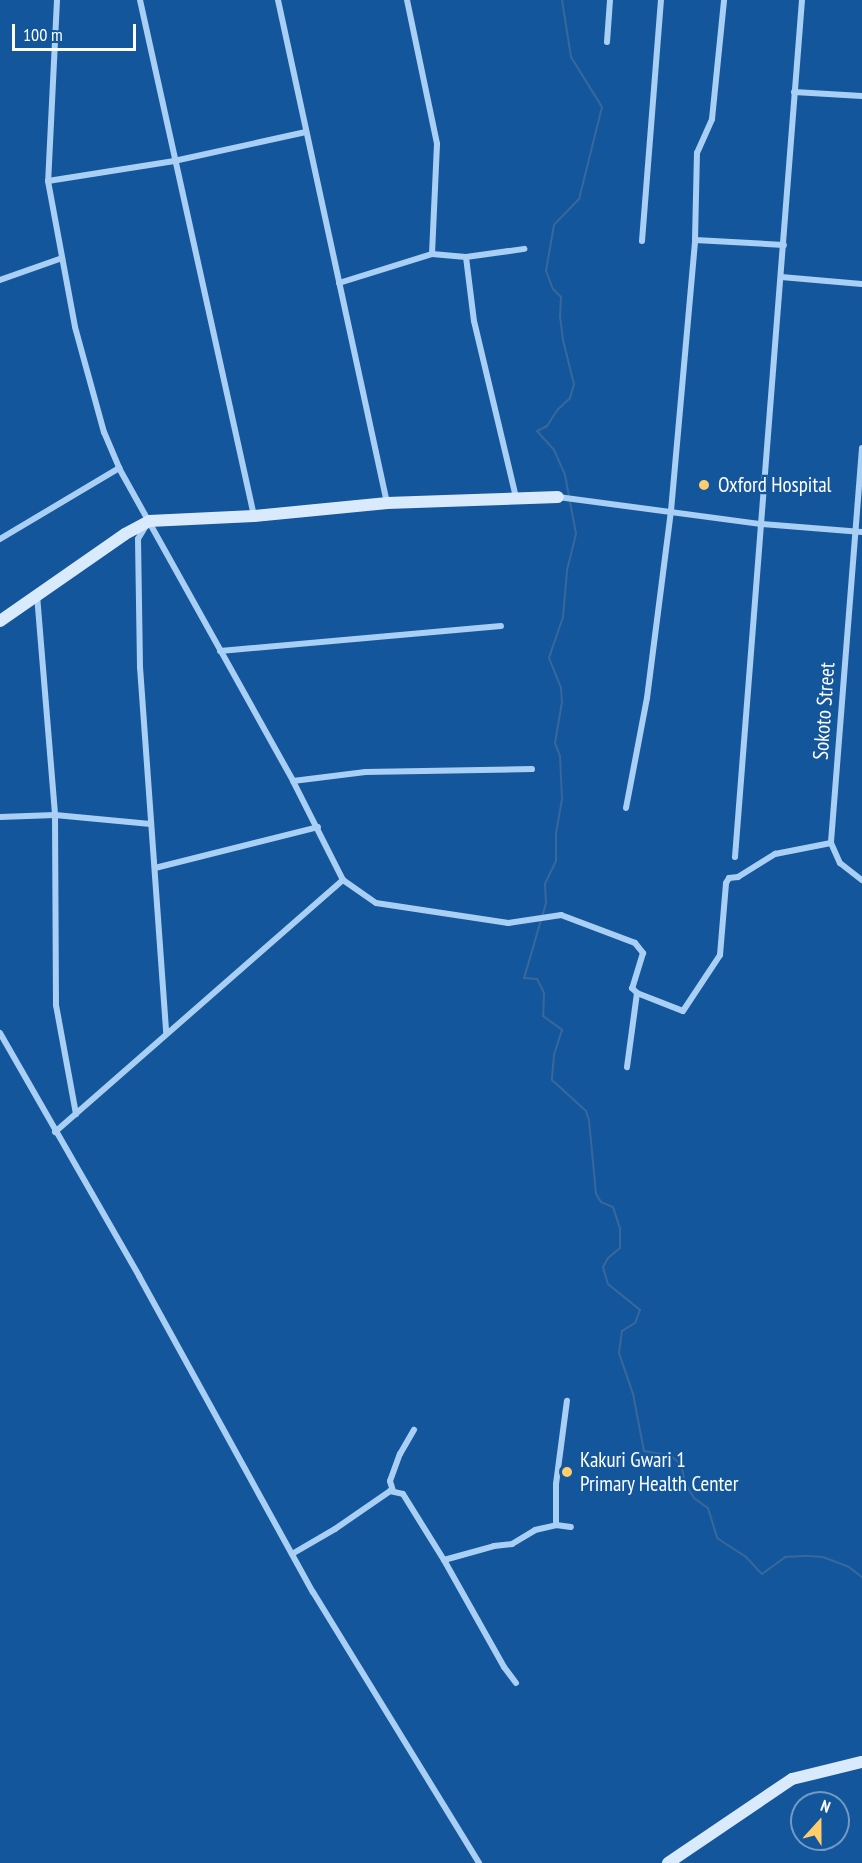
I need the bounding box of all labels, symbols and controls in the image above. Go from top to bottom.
scale bar [15,12,140,50]
text: 100 m [23,23,63,46]
place label: Oxford Hospital [718,472,831,498]
marker: Oxford Hospital [695,476,713,494]
street label: Sokoto Street [808,661,840,761]
place label: Kakuri Gwari 1 Primary Health Center [580,1447,739,1497]
marker: Kakuri Gwari 1 Primary Health Center [558,1463,576,1481]
north arrow [790,1791,850,1851]
text: N [818,1795,833,1817]

